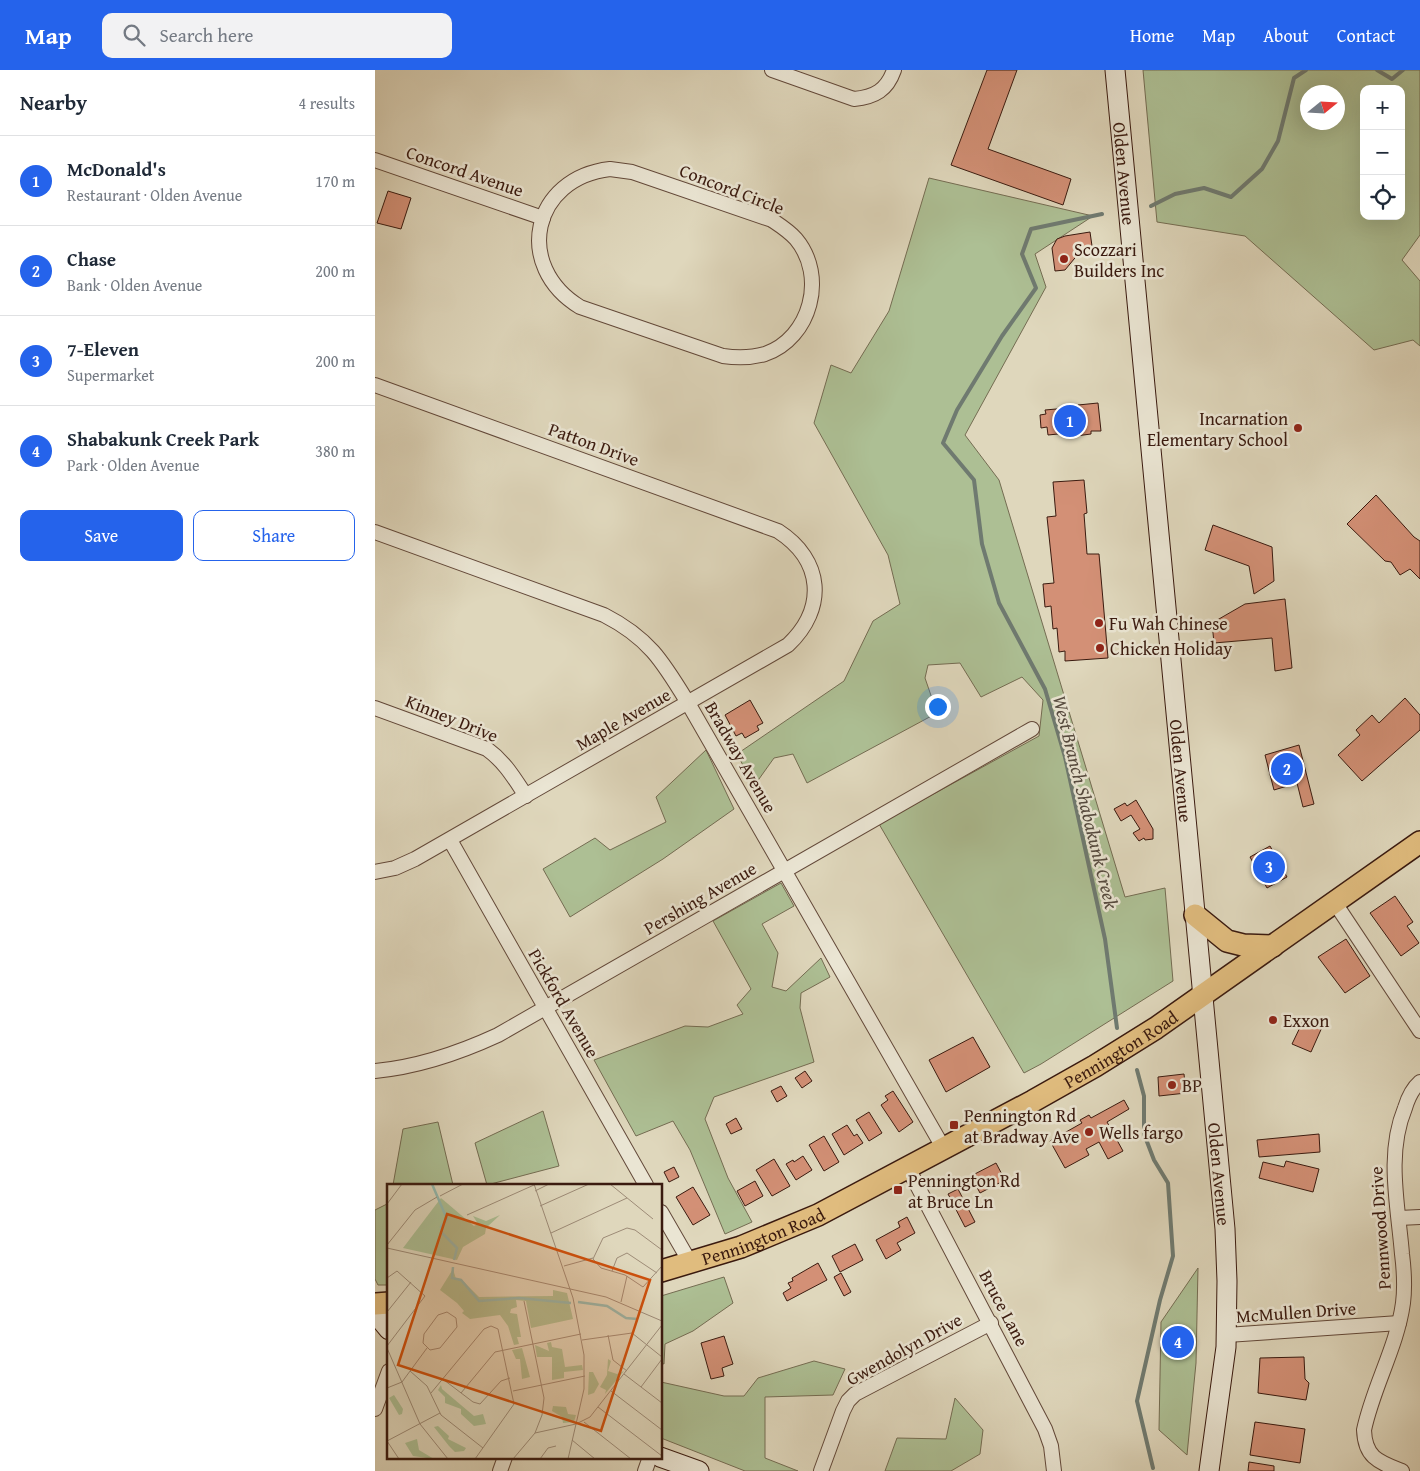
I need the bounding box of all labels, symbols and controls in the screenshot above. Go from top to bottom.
search box [102,13,452,58]
text: Map [25,18,72,53]
icon: search [120,21,148,49]
text: Search here [160,21,253,49]
text: Home [1130,22,1174,49]
text: Map [1202,22,1235,49]
text: About [1263,22,1309,49]
text: Contact [1337,22,1395,49]
north arrow [1300,85,1345,130]
map controls [1360,85,1405,220]
button: + [1360,85,1405,130]
text: Nearby [20,87,87,118]
text: 4 results [298,91,355,115]
street label: Olden Avenue [1106,121,1143,226]
button: − [1360,130,1405,175]
street label: Concord Avenue [403,138,527,204]
text: McDonald's [67,155,166,183]
street label: Concord Circle [676,157,788,221]
text: 1 [32,169,40,193]
text: 170 m [315,169,355,193]
button: locate [1360,175,1405,220]
text: Restaurant · Olden Avenue [67,183,242,207]
place label: Scozzari Builders Inc [1074,236,1164,284]
text: Chase [67,245,116,273]
marker: Scozzari Builders Inc [1058,253,1070,265]
text: 2 [32,259,40,283]
text: 200 m [315,259,355,283]
text: Bank · Olden Avenue [67,273,202,297]
text: 7-Eleven [67,335,139,363]
text: 3 [32,349,40,373]
text: 200 m [315,349,355,373]
text: Supermarket [67,363,154,387]
pin: 1 [1054,402,1086,440]
place label: Incarnation Elementary School [1147,405,1288,453]
street label: Patton Drive [545,415,643,473]
marker: Incarnation Elementary School [1292,422,1304,434]
text: Shabakunk Creek Park [67,425,259,453]
text: 4 [32,439,40,463]
text: 380 m [315,439,355,463]
text: Park · Olden Avenue [67,453,200,477]
button: Save [20,510,183,561]
button: Share [193,510,355,561]
place label: Fu Wah Chinese [1109,610,1228,637]
marker: Fu Wah Chinese [1093,617,1105,629]
place label: Chicken Holiday [1110,635,1232,662]
marker: Chicken Holiday [1094,642,1106,654]
street label: Maple Avenue [570,681,676,757]
street label: Kinney Drive [402,687,502,749]
water label: West Branch Shabakunk Creek [1046,692,1126,912]
your location [925,694,951,720]
street label: Bradway Avenue [698,696,784,818]
street label: Olden Avenue [1163,718,1200,824]
pin: 2 [1271,750,1303,788]
pin: 3 [1253,848,1285,886]
street label: Pershing Avenue [639,855,761,941]
street label: Pickford Avenue [522,943,606,1063]
street label: Pennington Road [1058,1003,1183,1095]
place label: Exxon [1283,1007,1329,1034]
marker: Exxon [1267,1014,1279,1026]
place label: BP [1182,1072,1202,1099]
marker: BP [1166,1079,1178,1091]
place label: Pennington Rd at Bradway Ave [964,1102,1079,1150]
marker: Pennington Rd at Bradway Ave [948,1119,960,1131]
place label: Wells fargo [1099,1119,1183,1146]
street label: Olden Avenue [1201,1121,1238,1227]
marker: Wells fargo [1083,1126,1095,1138]
street label: Pennwood Drive [1362,1166,1398,1290]
place label: Pennington Rd at Bruce Ln [908,1167,1020,1215]
inset map [387,1184,663,1458]
marker: Pennington Rd at Bruce Ln [892,1184,904,1196]
street label: Pennington Road [698,1200,830,1272]
street label: Bruce Lane [972,1265,1036,1351]
street label: McMullen Drive [1235,1294,1357,1330]
street label: Gwendolyn Drive [841,1306,967,1392]
pin: 4 [1162,1323,1194,1361]

